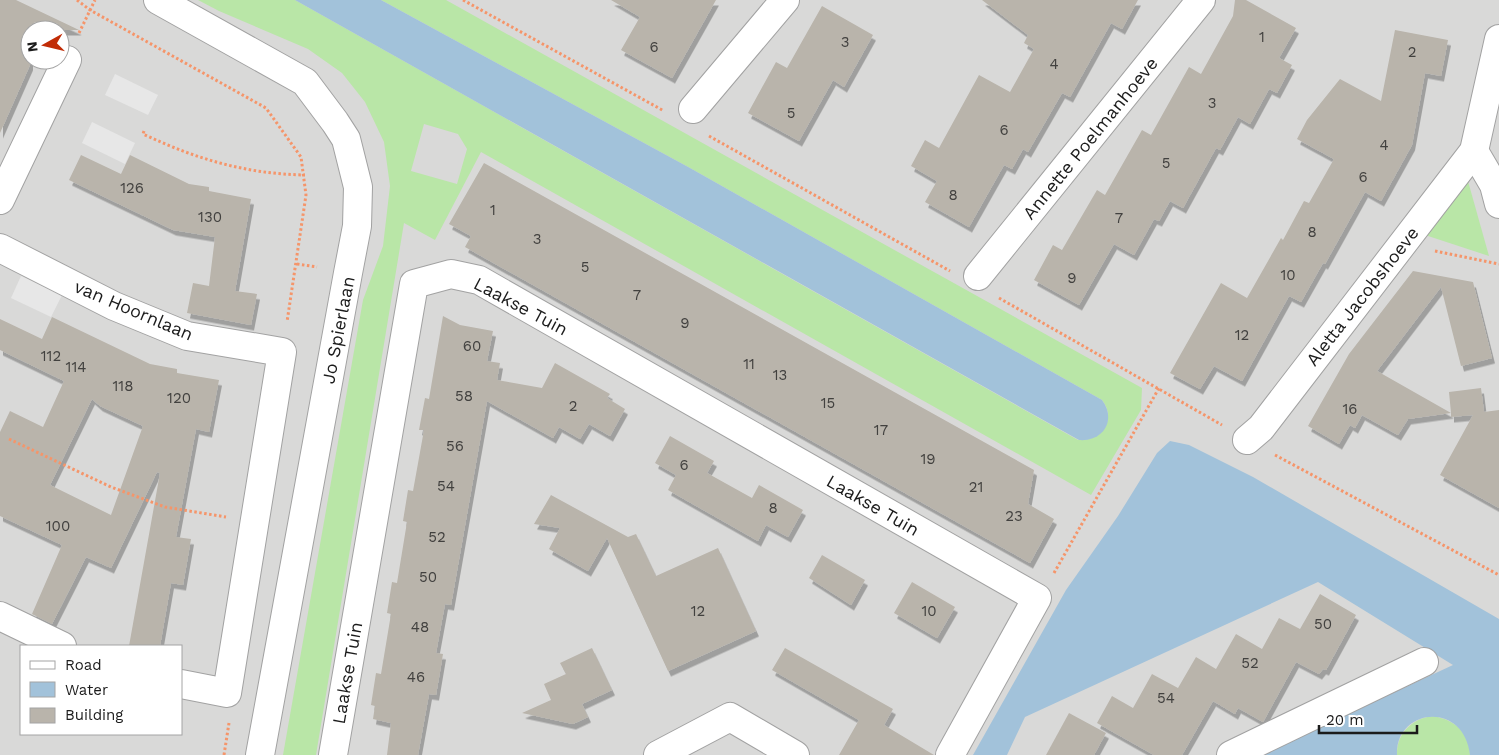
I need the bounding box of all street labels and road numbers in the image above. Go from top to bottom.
street label: Annette Poelmanhoeve [1018,53,1162,223]
street label: Aletta Jacobshoeve [1301,222,1423,370]
street label: Laakse Tuin [470,272,572,340]
street label: Jo Spierlaan [317,274,359,386]
street label: van Hoornlaan [72,276,196,344]
street label: Laakse Tuin [823,470,923,540]
street label: Laakse Tuin [328,620,366,726]

